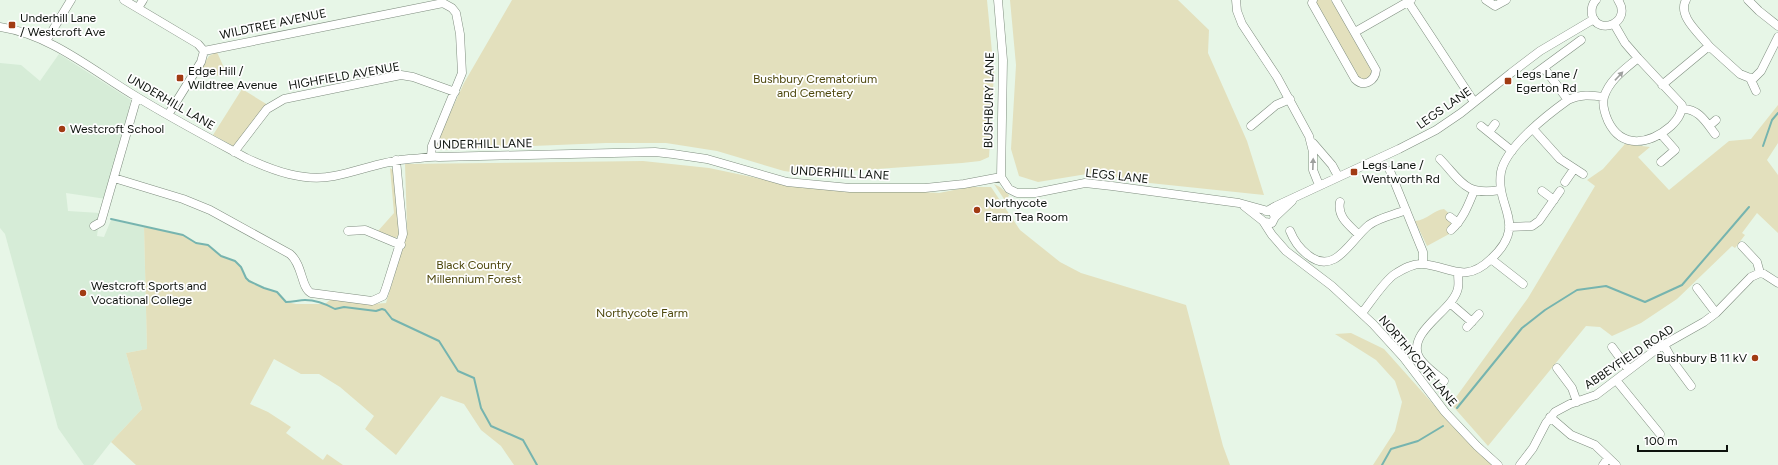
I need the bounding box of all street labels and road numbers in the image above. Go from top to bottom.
street label: WILDTREE AVENUE [219,6,327,42]
street label: BUSHBURY LANE [981,52,997,148]
street label: HIGHFIELD AVENUE [287,59,401,93]
street label: UNDERHILL LANE [125,71,217,133]
street label: LEGS LANE [1414,84,1474,132]
street label: UNDERHILL LANE [433,136,533,152]
street label: UNDERHILL LANE [790,163,890,183]
street label: LEGS LANE [1085,166,1149,186]
street label: NORTHYCOTE LANE [1376,313,1460,409]
street label: ABBEYFIELD ROAD [1582,322,1676,392]

